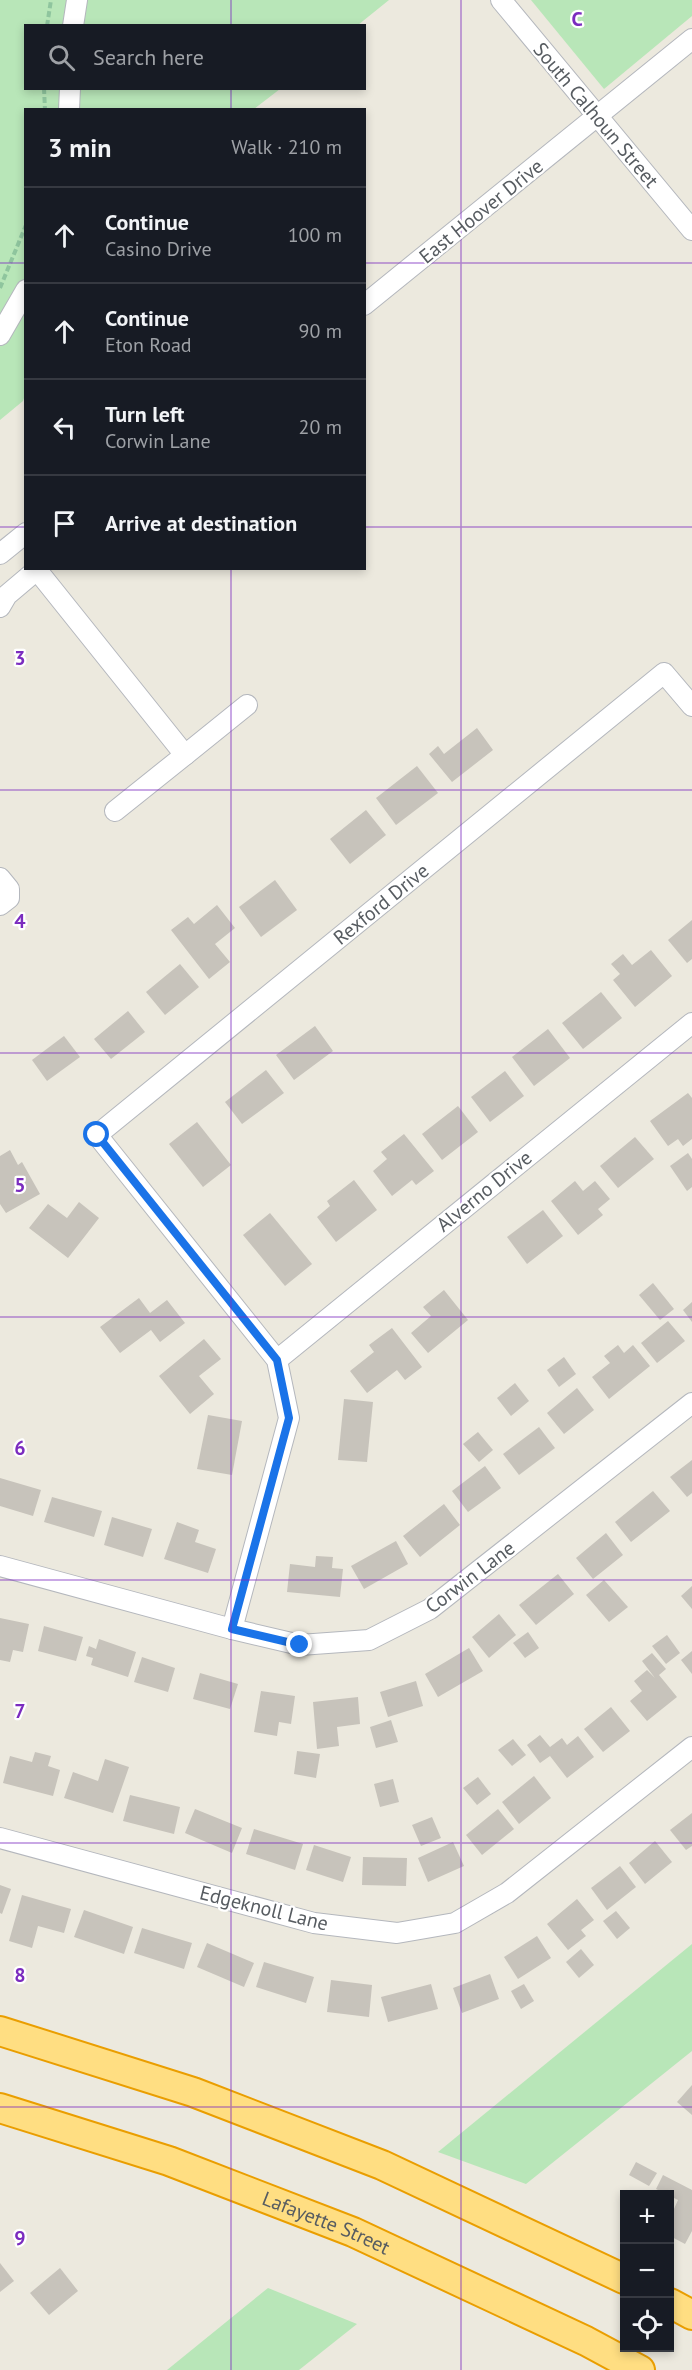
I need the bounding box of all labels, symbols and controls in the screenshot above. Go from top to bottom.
text: C [571,6,583,32]
search box [24,24,366,90]
street label: South Calhoun Street [528,37,665,193]
icon: search [45,41,78,74]
text: Search here [93,43,204,71]
text: 3 min [48,131,111,164]
text: Walk · 210 m [231,134,342,160]
street label: East Hoover Drive [414,153,548,269]
text: Continue [105,208,189,236]
icon: ahead [48,219,81,252]
text: 100 m [288,222,342,248]
text: Casino Drive [105,236,212,262]
text: Continue [105,304,189,332]
icon: ahead [48,315,81,348]
text: 90 m [299,318,342,344]
text: Eton Road [105,332,192,358]
text: Turn left [105,400,185,428]
icon: left [48,411,81,444]
text: 20 m [299,414,342,440]
text: Corwin Lane [105,428,211,454]
icon: arrive [48,507,81,540]
text: Arrive at destination [105,509,297,537]
text: 3 [14,645,26,671]
street label: Rexford Drive [328,858,434,950]
text: 4 [14,908,26,934]
route start [83,1121,109,1147]
street label: Alverno Drive [431,1144,537,1238]
text: 5 [14,1172,26,1198]
text: 6 [14,1435,26,1461]
street label: Corwin Lane [420,1535,520,1619]
route end [286,1631,312,1657]
text: 7 [14,1698,26,1724]
street label: Edgeknoll Lane [197,1879,331,1937]
text: 8 [14,1962,26,1988]
street label: Lafayette Street [259,2185,394,2261]
map controls [620,2190,674,2352]
button: + [620,2190,674,2244]
text: 9 [14,2225,26,2251]
button: − [620,2244,674,2298]
button: locate [620,2298,674,2352]

